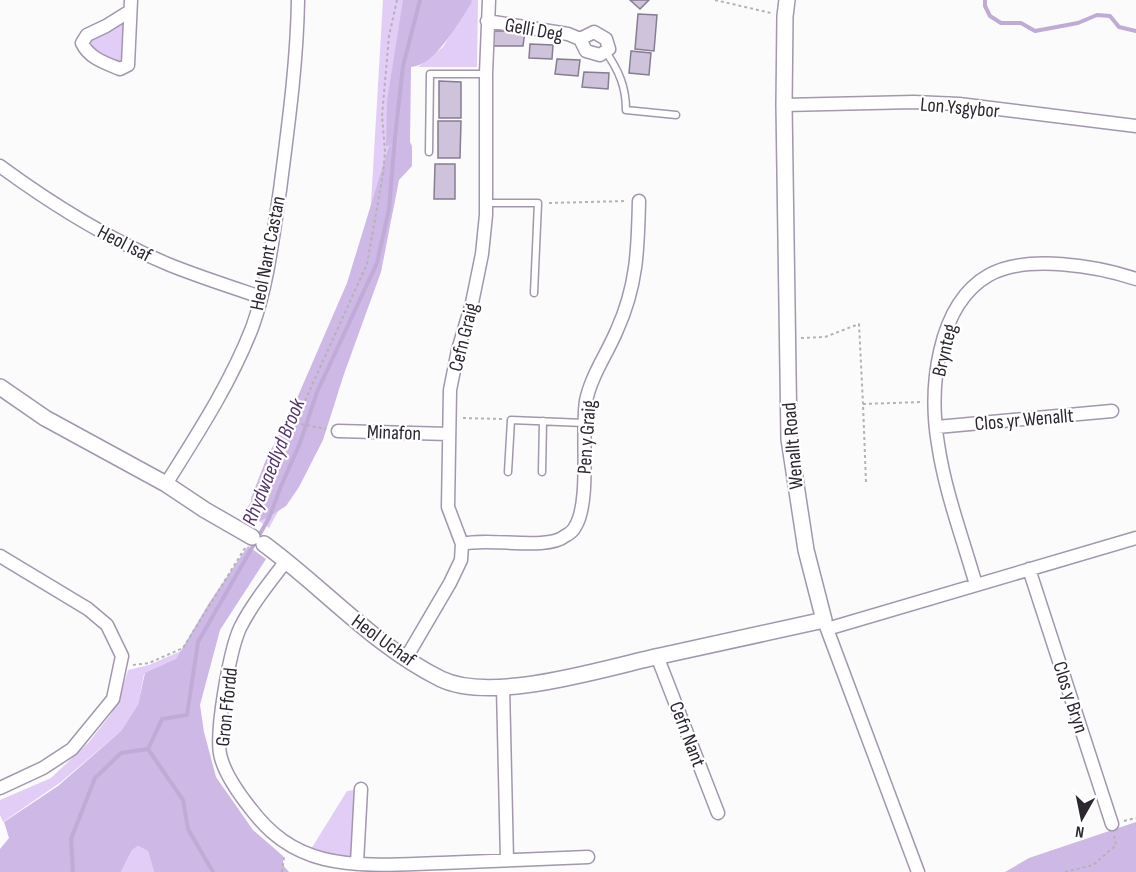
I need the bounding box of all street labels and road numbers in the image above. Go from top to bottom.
street label: Gelli Deg [503,13,565,47]
street label: Lon Ysgybor [919,93,1001,123]
street label: Heol Nant Castan [245,194,291,312]
street label: Heol Isaf [93,220,156,268]
street label: Cefn Graig [444,300,484,374]
street label: Brynteg [927,322,963,379]
street label: Pen y Graig [572,399,602,475]
street label: Wenallt Road [777,402,809,490]
street label: Clos yr Wenallt [974,404,1075,436]
street label: Minafon [367,420,421,446]
street label: Heol Uchaf [347,610,420,672]
street label: Clos y Bryn [1047,658,1093,736]
street label: Gron Ffordd [211,667,243,748]
street label: Cefn Nant [664,698,710,770]

